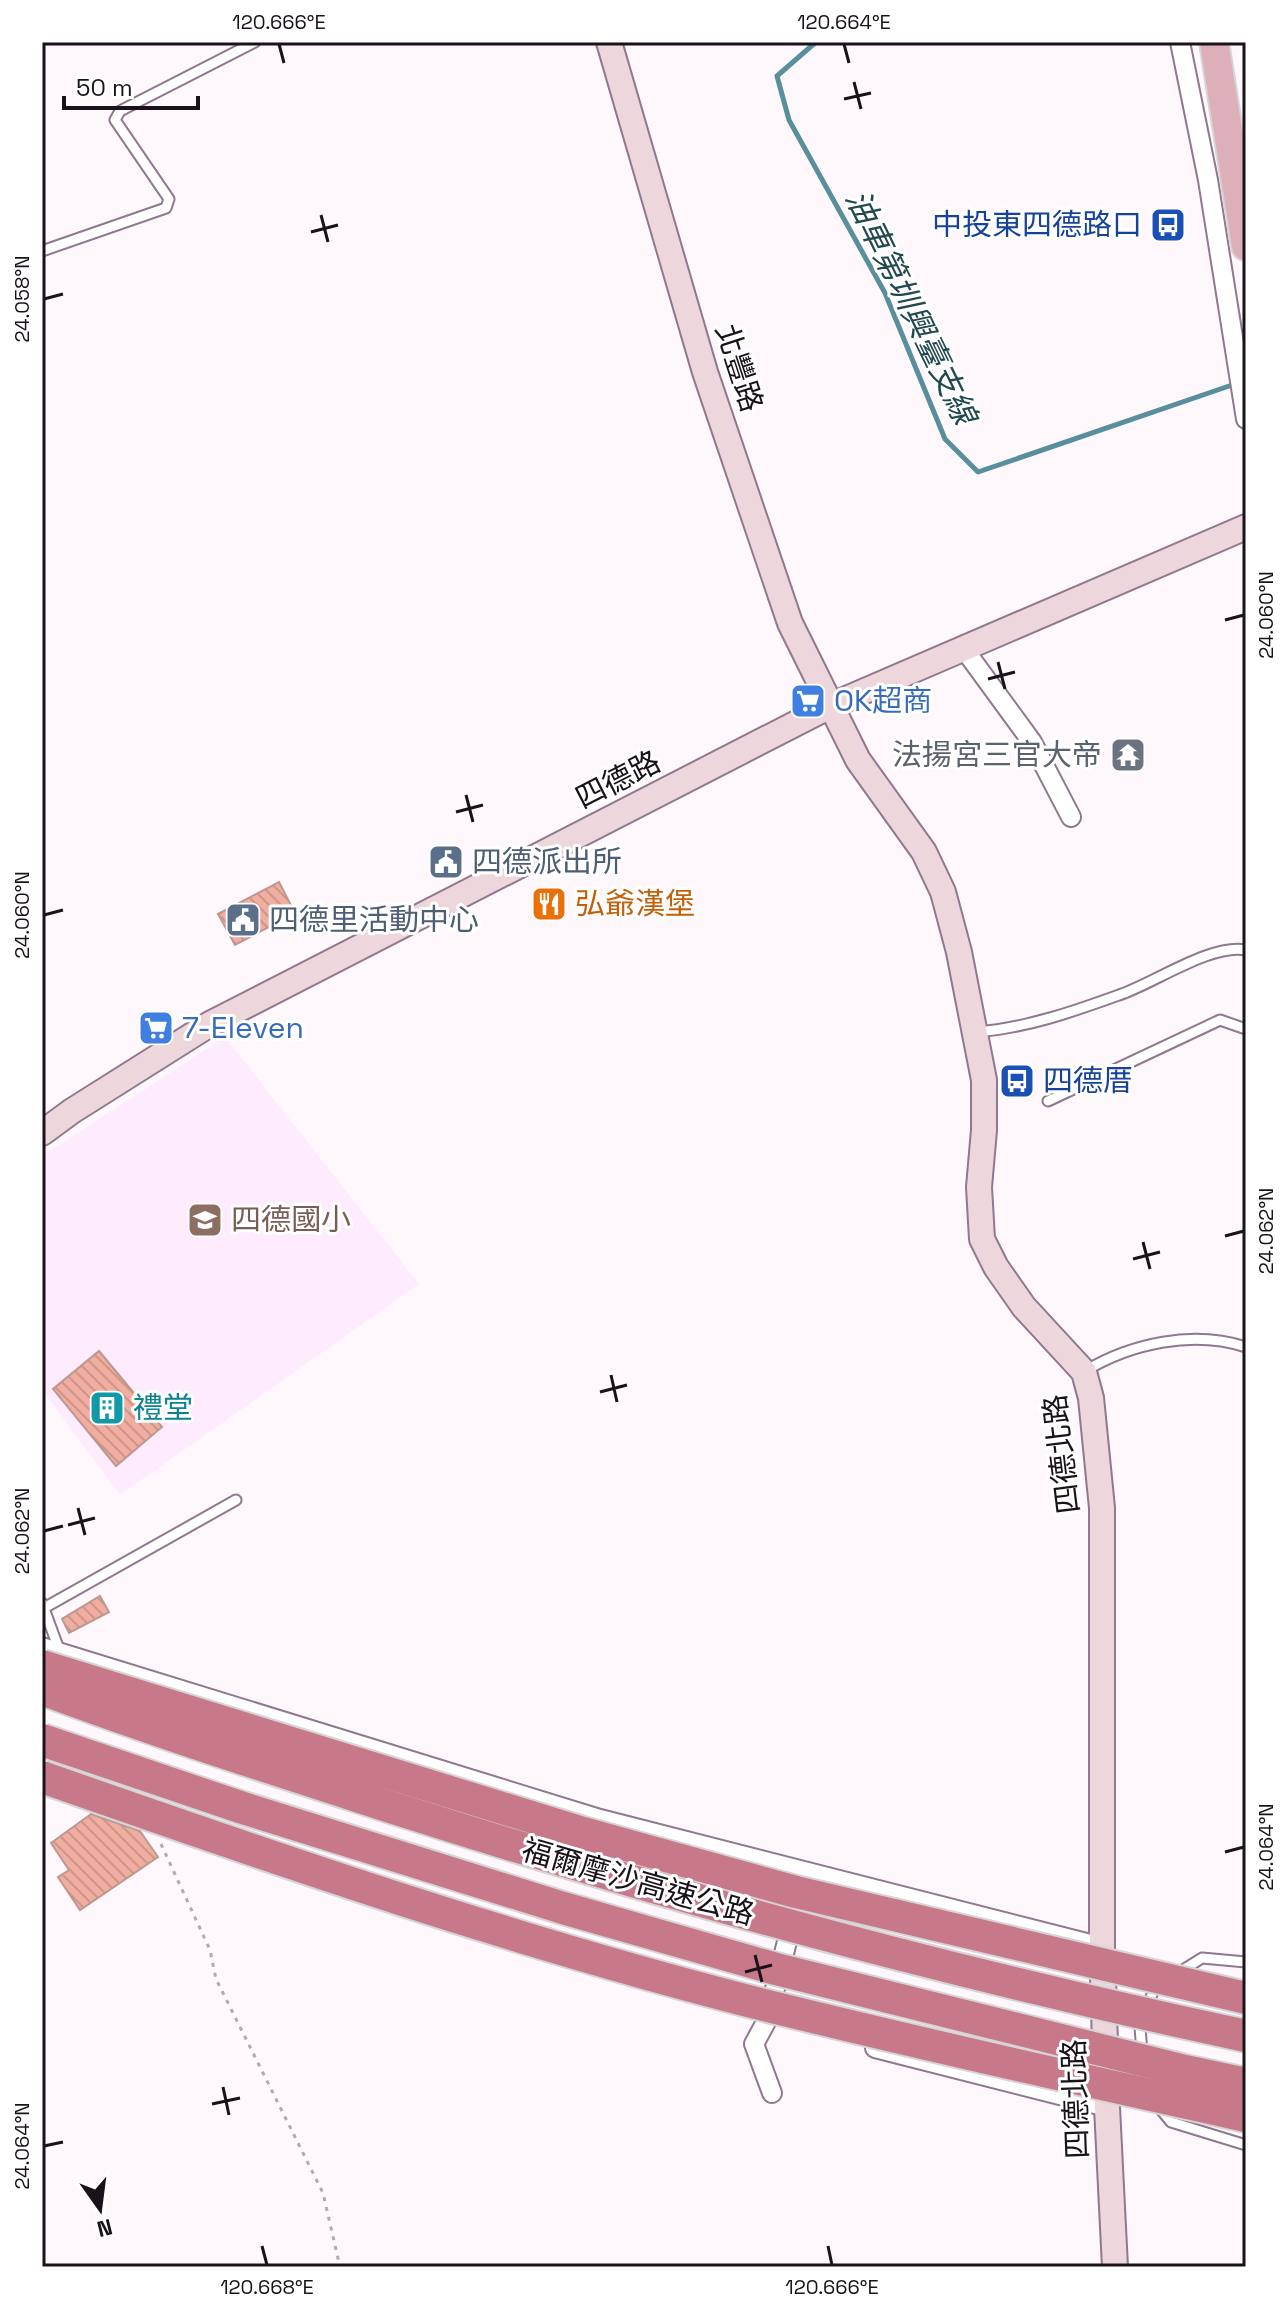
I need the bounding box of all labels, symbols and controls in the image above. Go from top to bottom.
text: 120.666°E [232,9,326,35]
text: 120.664°E [797,9,891,35]
scale bar [64,60,198,110]
text: 50 m [76,72,133,103]
water label: 油車第圳興臺支線 [837,183,986,434]
place label: 中投東四德路口 [932,205,1142,244]
bus stop icon: 中投東四德路口 [1149,206,1187,244]
text: 24.058°N [9,256,35,342]
street label: 北豐路 [707,319,772,417]
text: 24.060°N [1253,571,1279,659]
place label: OK超商 [834,681,932,720]
supermarket icon: OK超商 [789,682,827,720]
place label: 法揚宮三官大帝 [892,735,1102,774]
temple icon: 法揚宮三官大帝 [1109,736,1147,774]
street label: 四德路 [569,742,667,817]
place label: 四德派出所 [472,842,622,881]
public building icon: 四德派出所 [427,843,465,881]
text: 24.060°N [9,871,35,959]
place label: 弘爺漢堡 [575,884,695,923]
restaurant icon: 弘爺漢堡 [530,885,568,923]
place label: 四德里活動中心 [269,900,479,939]
public building icon: 四德里活動中心 [224,901,262,939]
place label: 7-Eleven [182,1008,304,1047]
supermarket icon: 7-Eleven [137,1009,175,1047]
place label: 四德厝 [1043,1061,1133,1100]
bus stop icon: 四德厝 [998,1062,1036,1100]
text: 24.062°N [1253,1188,1279,1274]
place label: 四德國小 [231,1200,351,1239]
school or university icon: 四德國小 [186,1201,224,1239]
place label: 禮堂 [133,1388,193,1427]
building icon: 禮堂 [88,1389,126,1427]
street label: 四德北路 [1035,1392,1088,1516]
text: 24.062°N [9,1488,35,1574]
text: 24.064°N [1253,1803,1279,1891]
street label: 福爾摩沙高速公路 [517,1830,759,1933]
street label: 四德北路 [1054,2038,1097,2160]
text: 24.064°N [9,2102,35,2190]
north arrow [60,2169,140,2249]
text: N [94,2213,115,2244]
text: 120.668°E [220,2274,314,2300]
text: 120.666°E [785,2274,879,2300]

